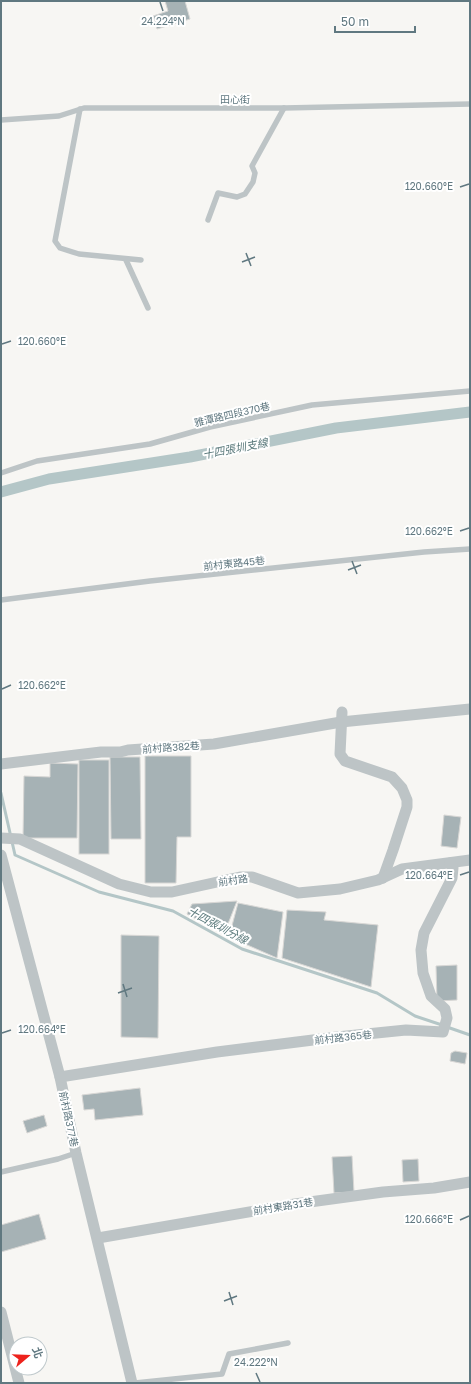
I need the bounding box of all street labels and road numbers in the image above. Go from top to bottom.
street label: 田心街 [220,93,250,105]
street label: 雅潭路四段370巷 [193,399,271,429]
street label: 前村東路45巷 [203,554,265,572]
street label: 前村路382巷 [142,739,200,755]
street label: 前村路 [217,872,249,888]
street label: 前村路365巷 [314,1028,372,1046]
street label: 前村路377巷 [57,1090,81,1148]
street label: 前村東路31巷 [252,1195,314,1217]

